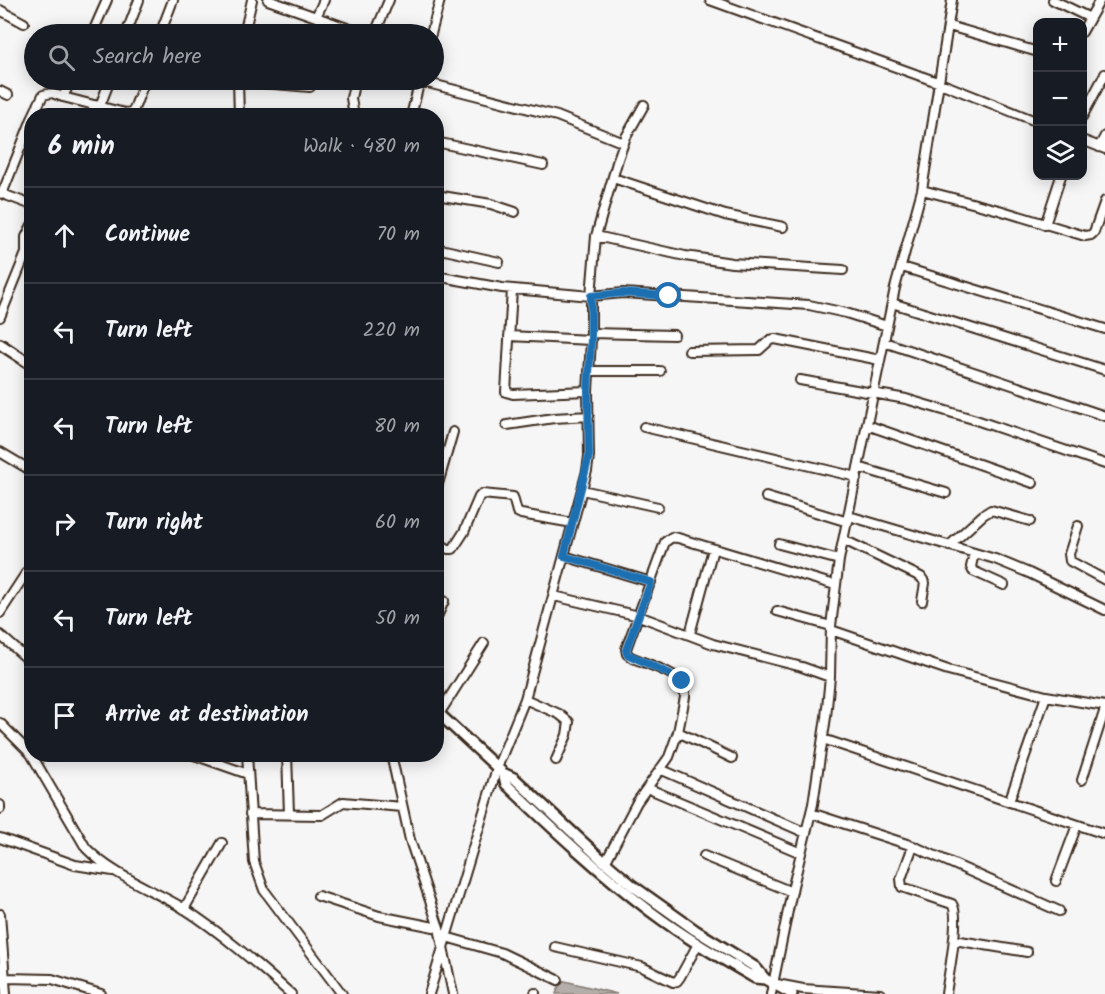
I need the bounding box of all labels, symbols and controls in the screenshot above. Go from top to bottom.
map controls [1033,18,1087,180]
button: + [1033,18,1087,72]
search box [24,24,444,90]
text: Search here [93,40,201,75]
icon: search [45,41,78,74]
button: − [1033,72,1087,126]
text: 6 min [48,126,115,168]
button: layers [1033,126,1087,180]
text: Walk · 480 m [303,131,420,163]
text: Continue [105,218,190,253]
icon: ahead [48,219,81,252]
text: 70 m [377,219,420,251]
route start [655,282,681,308]
text: Turn left [105,314,192,349]
icon: left [48,315,81,348]
text: 220 m [363,315,420,347]
text: Turn left [105,410,192,445]
icon: left [48,411,81,444]
text: 80 m [374,411,420,443]
text: Turn right [105,506,203,541]
icon: right [48,507,81,540]
text: 60 m [375,507,420,539]
text: Turn left [105,602,192,637]
icon: left [48,603,81,636]
text: 50 m [375,603,420,635]
route end [668,667,694,693]
text: Arrive at destination [105,698,308,733]
icon: arrive [48,699,81,732]

